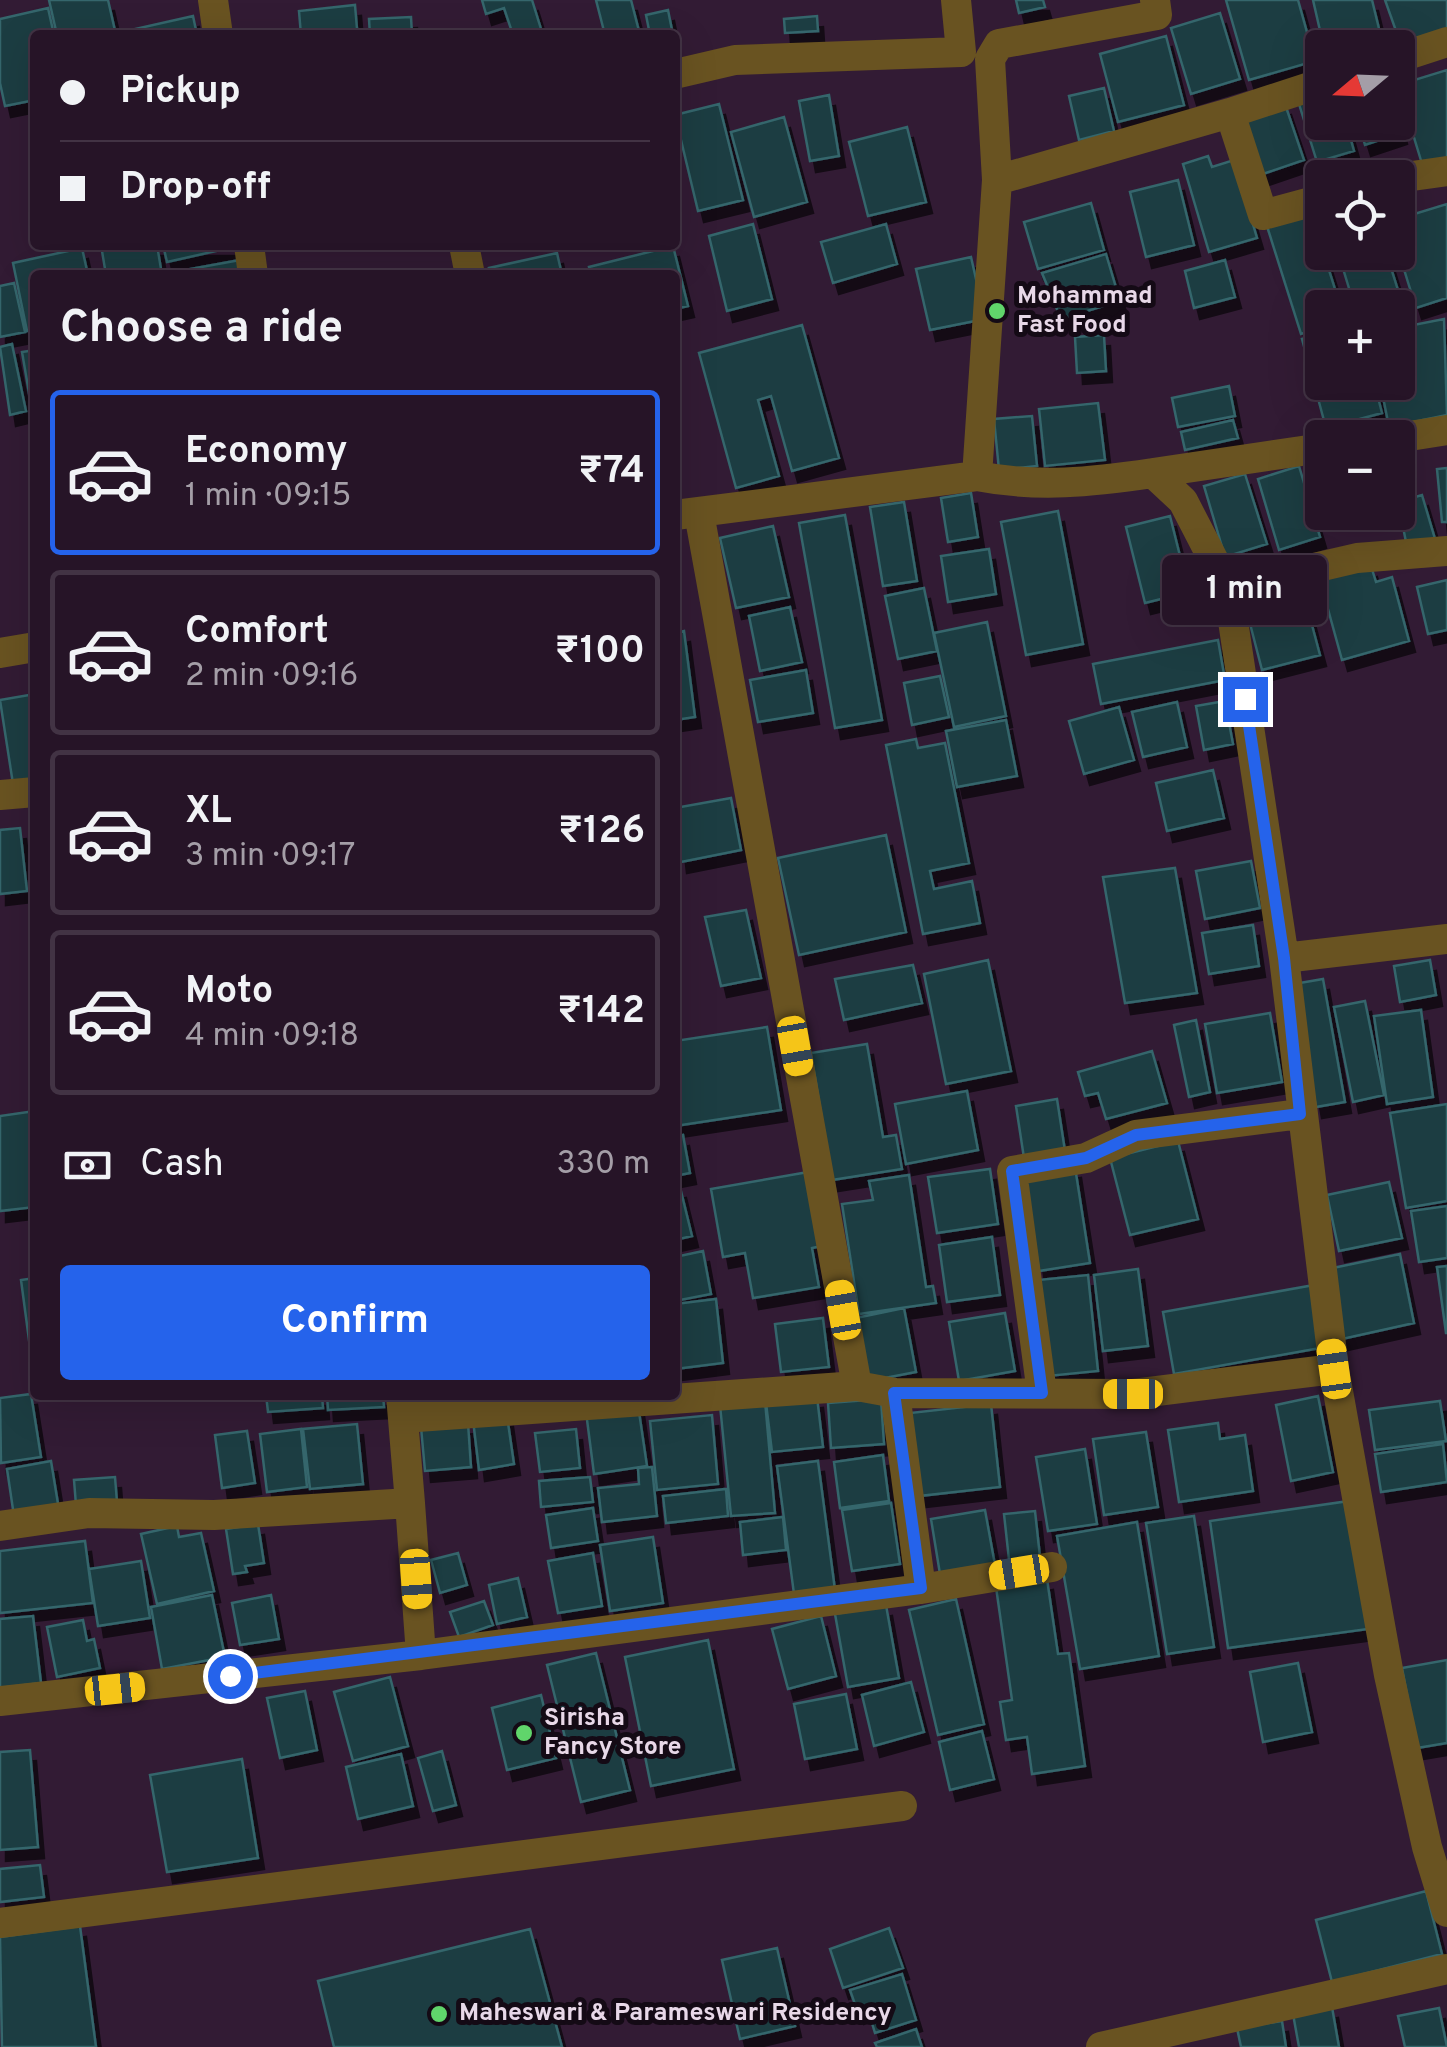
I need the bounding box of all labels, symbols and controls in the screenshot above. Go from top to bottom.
north arrow [1305,30,1415,140]
map controls [1305,30,1415,530]
text: Pickup [120,68,241,117]
button: locate [1305,160,1415,270]
text: Drop-off [120,164,271,213]
place label: Mohammad Fast Food [1017,281,1153,342]
button: + [1305,290,1415,400]
marker: Mohammad Fast Food [986,300,1008,322]
text: Choose a ride [60,301,343,358]
button: − [1305,420,1415,530]
icon: car [65,428,155,518]
text: Economy [185,428,347,477]
text: ₹74 [578,448,645,497]
text: 1 min · 09:15 [185,477,351,517]
callout: 1 min [1162,554,1328,624]
text: 1 min [1206,570,1283,610]
icon: car [65,608,155,698]
text: Comfort [185,608,329,657]
text: ₹100 [555,628,645,677]
text: 2 min · 09:16 [185,657,358,697]
route end [1223,677,1268,722]
icon: car [65,788,155,878]
text: XL [185,788,232,837]
text: ₹126 [558,808,645,857]
text: 3 min · 09:17 [185,837,355,877]
icon: car [65,968,155,1058]
text: Moto [185,968,273,1017]
text: ₹142 [557,988,645,1037]
car [775,1014,815,1078]
text: 4 min · 09:18 [185,1017,359,1057]
icon: cash [60,1138,115,1193]
text: Cash [140,1141,224,1190]
text: 330 m [557,1145,650,1185]
button: Confirm [60,1265,650,1380]
car [823,1278,863,1342]
car [1315,1337,1353,1401]
car [1103,1379,1163,1409]
car [399,1548,433,1610]
car [987,1552,1051,1592]
route start [208,1654,253,1699]
car [84,1671,146,1707]
place label: Sirisha Fancy Store [544,1703,681,1764]
marker: Sirisha Fancy Store [513,1722,535,1744]
place label: Maheswari & Parameswari Residency [459,1998,892,2030]
marker: Maheswari & Parameswari Residency [428,2003,450,2025]

